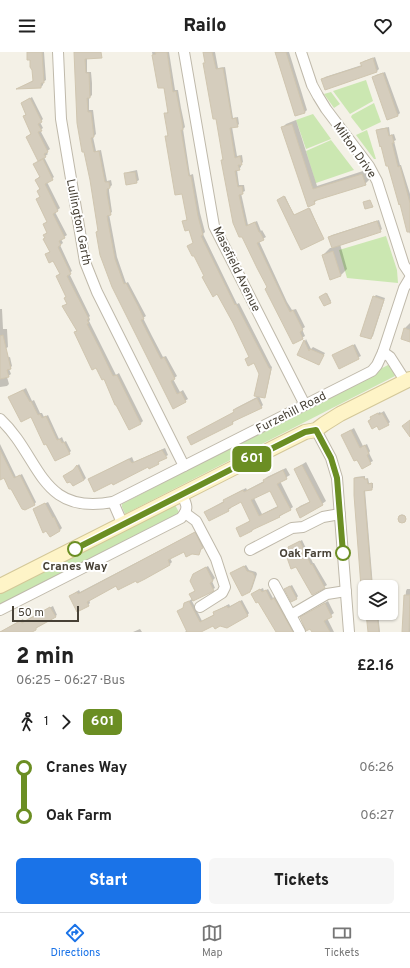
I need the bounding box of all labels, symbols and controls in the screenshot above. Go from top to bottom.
icon: menu [16,15,38,37]
text: Railo [183,15,227,38]
icon: heart [372,15,394,37]
street label: Milton Drive [329,119,379,182]
street label: Lullington Garth [62,178,94,267]
street label: Masefield Avenue [208,224,264,315]
street label: Furzehill Road [254,388,329,437]
line badge: 601 [229,446,275,472]
text: 601 [240,450,264,467]
marker: Cranes Way [67,541,83,557]
marker: Oak Farm [335,545,351,561]
place label: Oak Farm [279,546,332,562]
place label: Cranes Way [42,559,108,575]
map controls [358,580,398,620]
button: layers [358,580,398,620]
scale bar [12,604,79,623]
text: 50 m [18,606,44,620]
text: 2 min [16,644,74,671]
text: £2.16 [357,657,394,676]
text: 06:25 – 06:27 · Bus [16,673,125,689]
icon: walk [16,711,38,733]
icon: forward [55,711,77,733]
text: 601 [91,713,114,730]
text: 1 [44,714,49,730]
text: Cranes Way [46,759,127,778]
text: 06:26 [359,760,394,776]
text: Oak Farm [46,807,112,826]
text: 06:27 [360,808,394,824]
button: Start [16,858,201,904]
button: Tickets [209,858,394,904]
tab: Directions [50,922,100,960]
tab: Map [201,922,223,960]
tab: Tickets [324,922,360,960]

